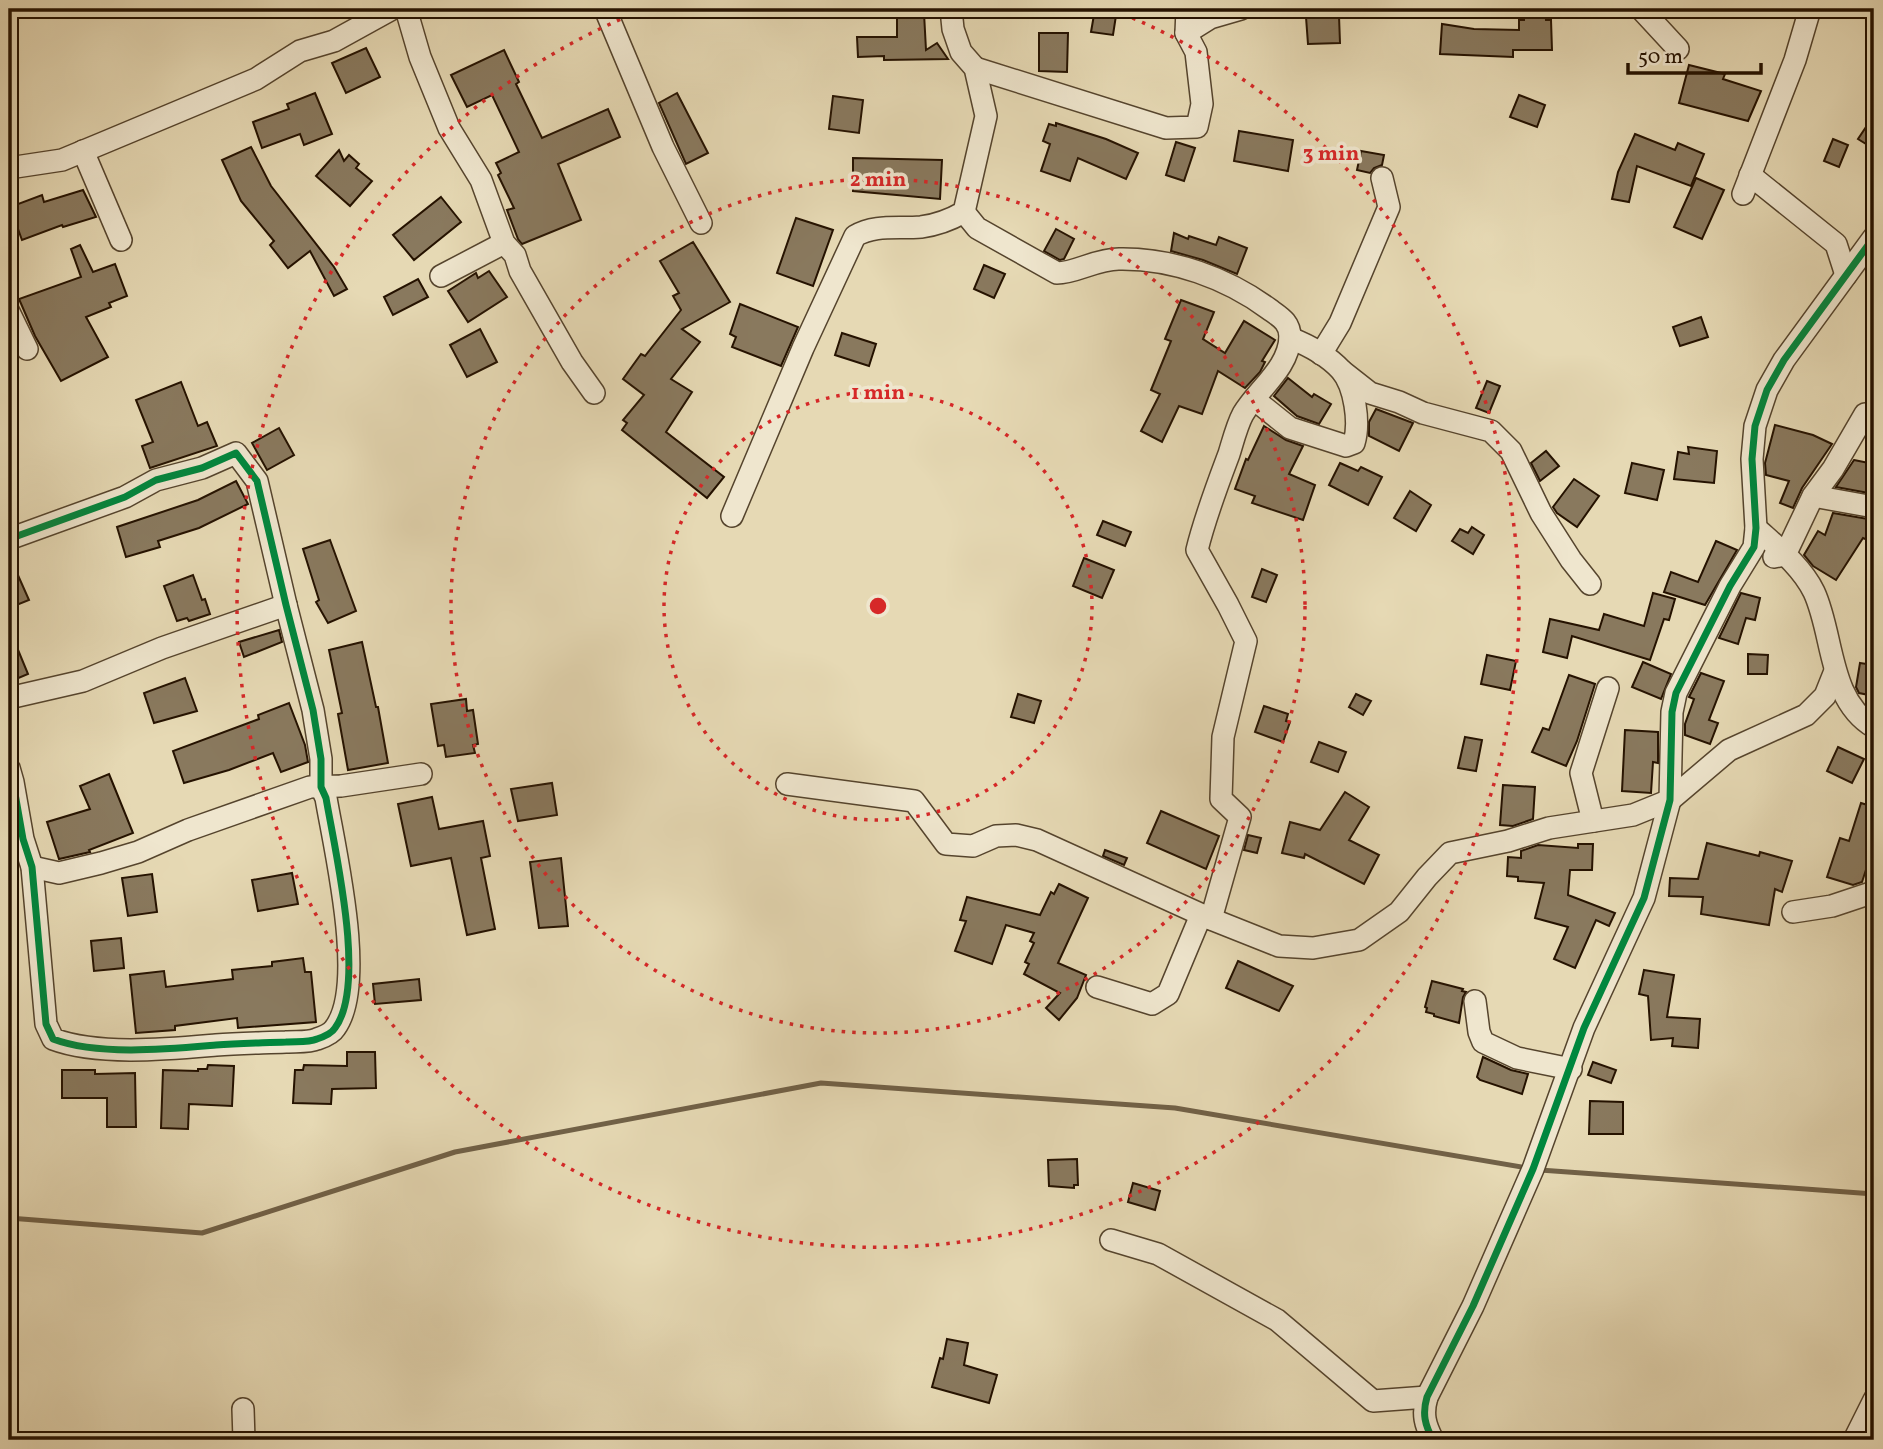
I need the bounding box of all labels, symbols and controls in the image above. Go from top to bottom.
scale bar [1628,32,1760,76]
text: 50 m [1638,43,1683,72]
text: 3 min [1303,140,1359,169]
text: 2 min [850,166,906,195]
text: 1 min [851,379,905,408]
centre of rings [866,594,890,618]

